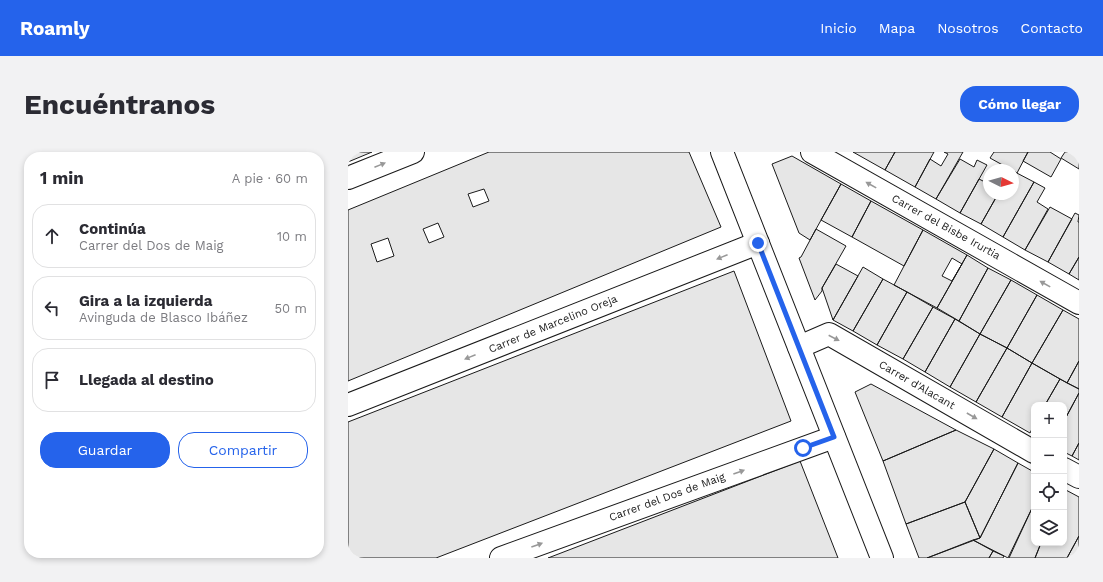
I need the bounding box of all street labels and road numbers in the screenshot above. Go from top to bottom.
street label: Carrer del Bisbe Irurtia [889,192,1003,262]
street label: Carrer de Marcelino Oreja [487,292,619,356]
street label: Carrer d'Alacant [877,358,958,412]
street label: Carrer del Dos de Maig [607,470,727,524]

